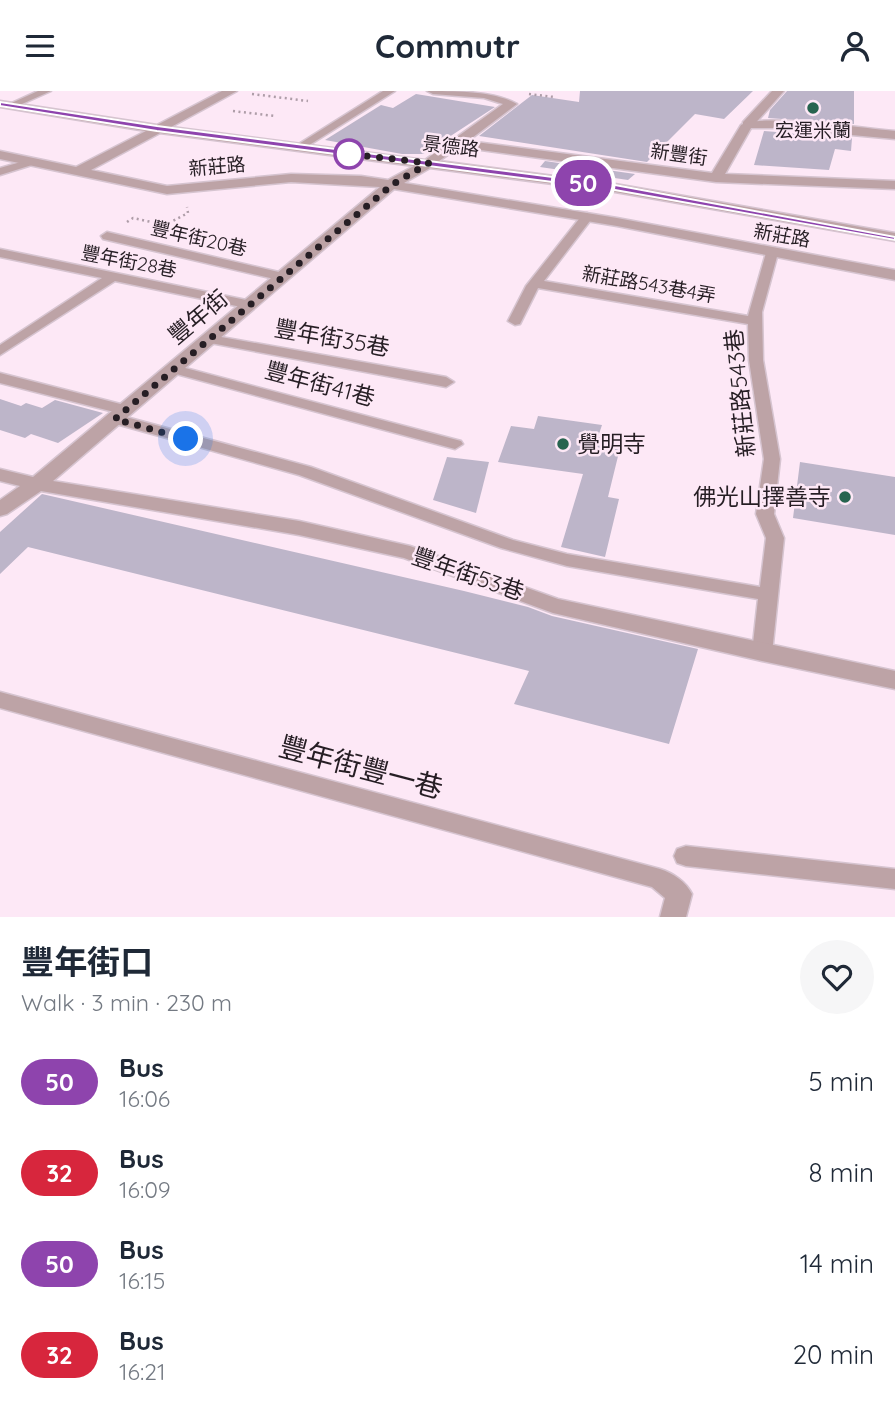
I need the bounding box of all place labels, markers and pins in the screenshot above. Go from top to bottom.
marker: 宏運米蘭 [805,100,821,116]
place label: 宏運米蘭 [775,118,851,142]
unlabelled marker [334,139,364,169]
place label: 覺明寺 [577,429,646,458]
marker: 覺明寺 [555,436,571,452]
place label: 佛光山擇善寺 [693,482,831,511]
marker: 佛光山擇善寺 [837,489,853,505]

